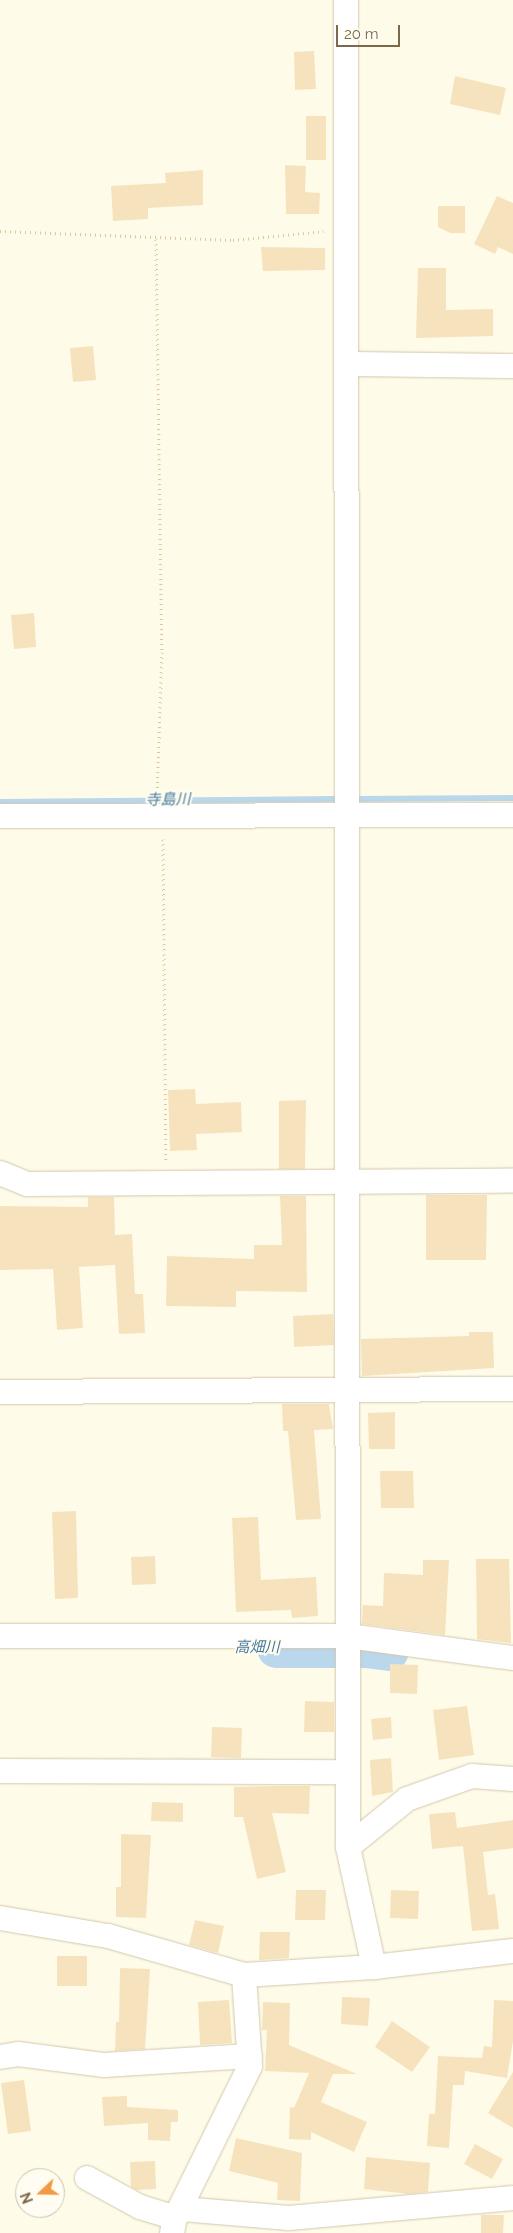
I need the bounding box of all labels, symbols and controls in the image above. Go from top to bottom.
scale bar [338,15,402,47]
text: 20 m [344,25,379,43]
water label: 寺島川 [145,791,191,809]
water label: 高畑川 [235,1639,279,1657]
north arrow [15,2168,65,2218]
text: N [18,2190,36,2206]

